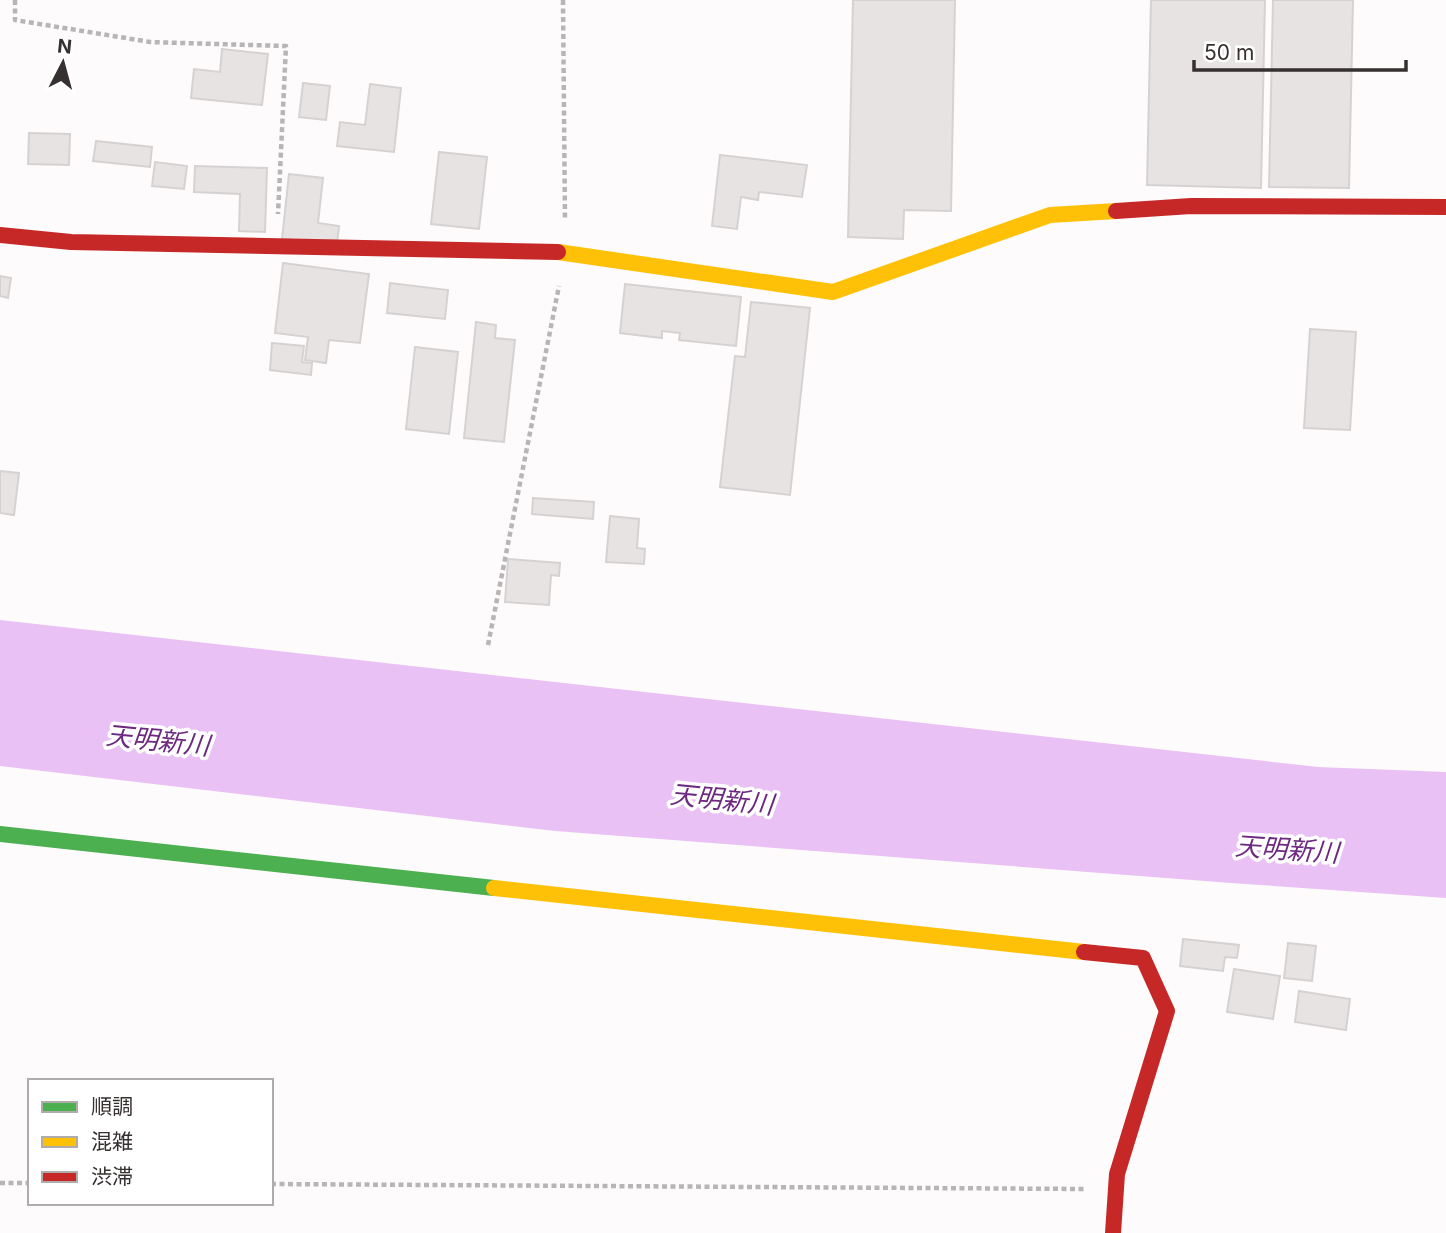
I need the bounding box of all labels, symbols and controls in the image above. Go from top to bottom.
north arrow [28,28,98,98]
scale bar [1194,28,1406,72]
text: N [56,34,73,59]
text: 50 m [1204,40,1254,65]
water label: 天明新川 [105,719,214,761]
water label: 天明新川 [669,778,778,820]
water label: 天明新川 [1234,830,1343,868]
legend [28,1079,273,1205]
text: 順調 [91,1094,133,1119]
text: 混雑 [91,1129,133,1154]
text: 渋滞 [91,1164,133,1189]

